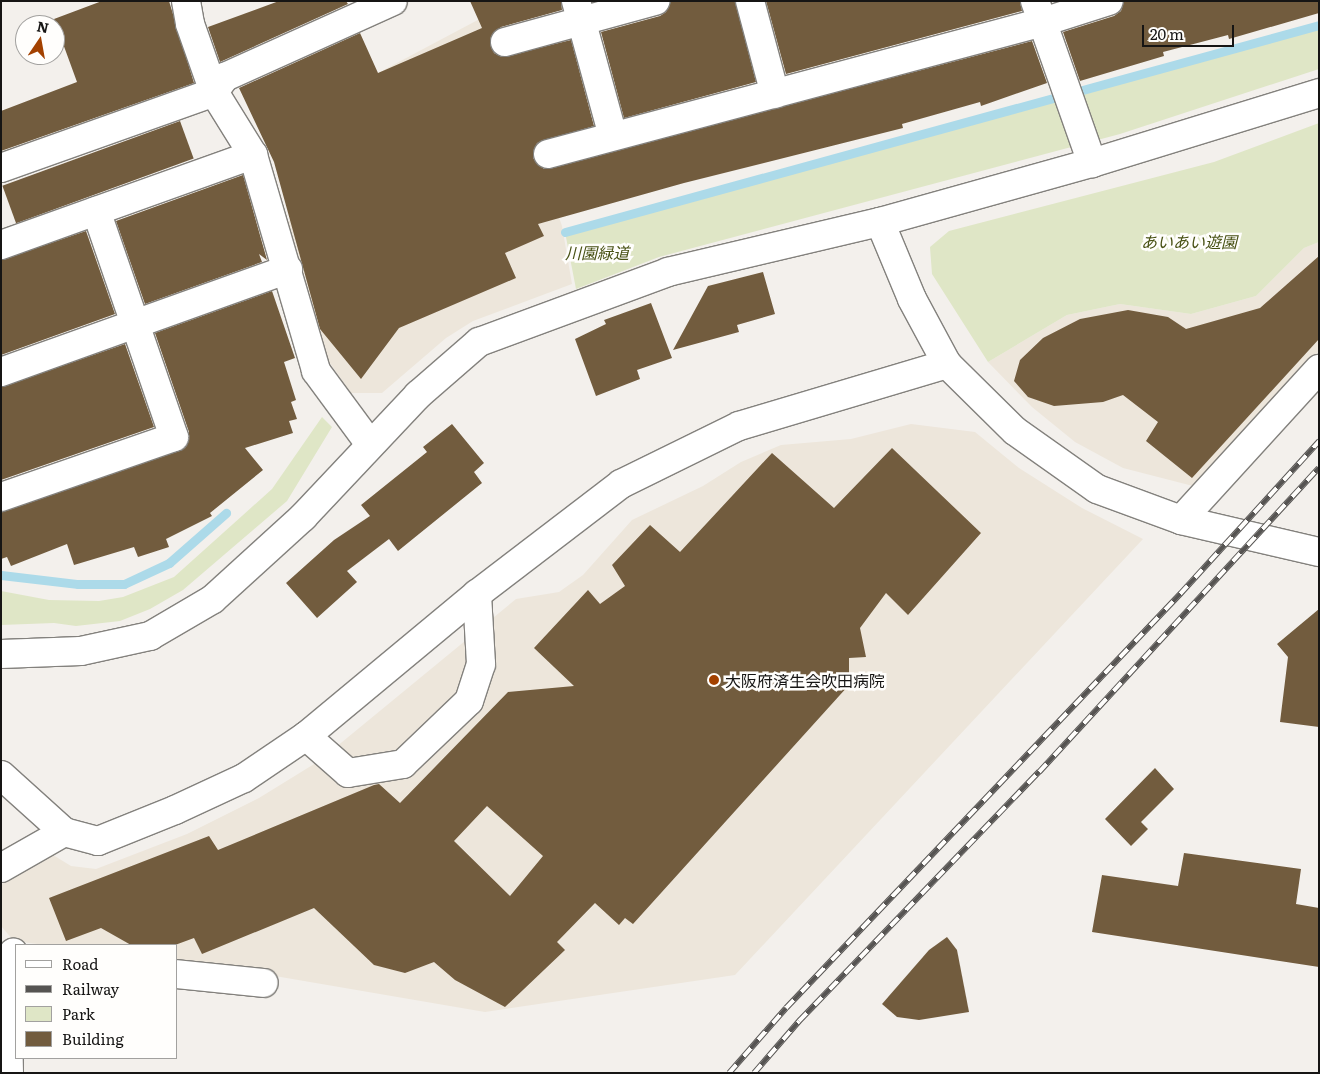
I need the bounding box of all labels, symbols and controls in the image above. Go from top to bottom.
north arrow [15,15,65,65]
text: N [35,15,51,37]
scale bar [1145,15,1238,47]
text: 20 m [1150,22,1184,45]
park label: あいあい遊園 [1141,231,1237,251]
park label: 川園緑道 [565,242,629,262]
place label: 大阪府済生会吹田病院 [725,670,885,690]
marker: 大阪府済生会吹田病院 [707,673,721,687]
legend [15,944,178,1059]
text: Road [62,952,98,975]
text: Railway [62,977,119,1000]
text: Park [62,1002,95,1025]
text: Building [62,1027,124,1050]

